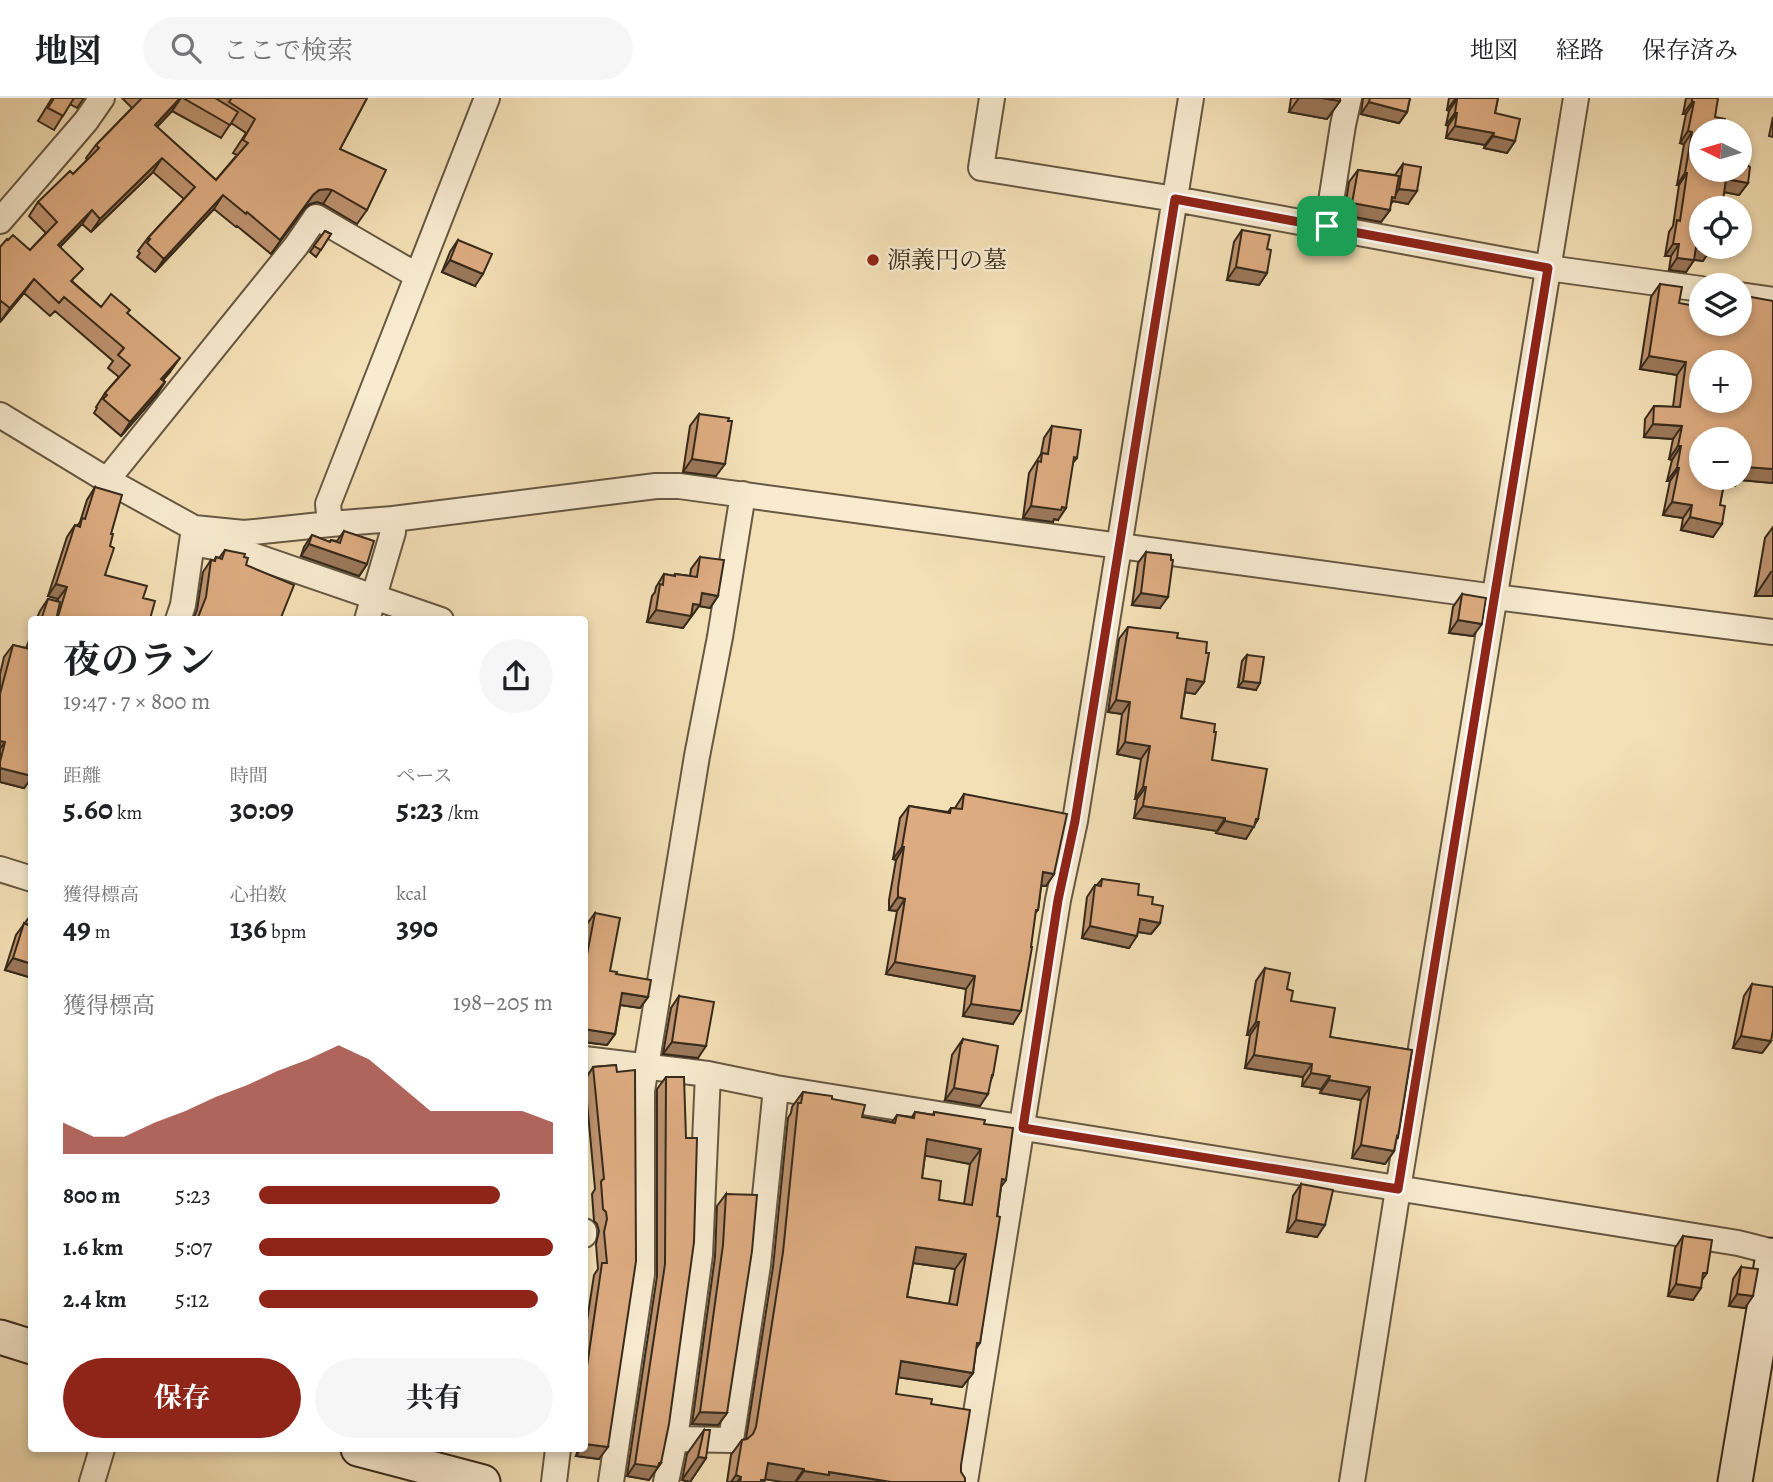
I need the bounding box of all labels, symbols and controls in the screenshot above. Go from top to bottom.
search box [143,17,633,80]
text: 地図 [35,28,101,73]
icon: search [167,29,205,67]
text: ここで検索 [223,33,353,68]
text: 地図 [1470,34,1518,66]
text: 経路 [1556,34,1604,66]
text: 保存済み [1642,34,1738,66]
north arrow [1689,119,1752,182]
map controls [1689,119,1752,490]
pin [1297,196,1357,256]
button: locate [1689,196,1752,259]
icon: arrive [1308,207,1346,245]
place label: 源義円の墓 [887,244,1007,276]
marker: 源義円の墓 [865,252,881,268]
button: layers [1689,273,1752,336]
button: + [1689,350,1752,413]
button: − [1689,427,1752,490]
text: 夜のラン [63,634,215,686]
button: share [479,639,553,713]
text: 19:47 · 7 × 800 m [63,686,210,717]
text: 距離 [63,763,101,789]
text: 時間 [230,763,268,789]
text: ペース [396,763,452,789]
text: 5.60 [63,789,113,829]
text: 30:09 [230,789,294,829]
text: 5:23 [396,789,444,829]
text: km [113,800,142,826]
text: /km [444,800,479,826]
text: kcal [396,881,427,907]
text: 獲得標高 [63,882,139,908]
text: 心拍数 [230,882,287,908]
text: 390 [396,907,438,947]
text: 49 [63,908,91,948]
text: 136 [230,908,267,948]
text: m [91,919,111,945]
text: bpm [267,919,307,945]
text: 198–205 m [453,987,553,1018]
text: 獲得標高 [63,990,155,1021]
text: 800 m [63,1180,120,1211]
text: 5:23 [175,1180,211,1211]
text: 1.6 km [63,1232,123,1263]
text: 5:07 [175,1232,212,1263]
text: 2.4 km [63,1284,126,1315]
text: 5:12 [175,1284,209,1315]
button: 保存 [63,1358,301,1438]
button: 共有 [315,1358,553,1438]

